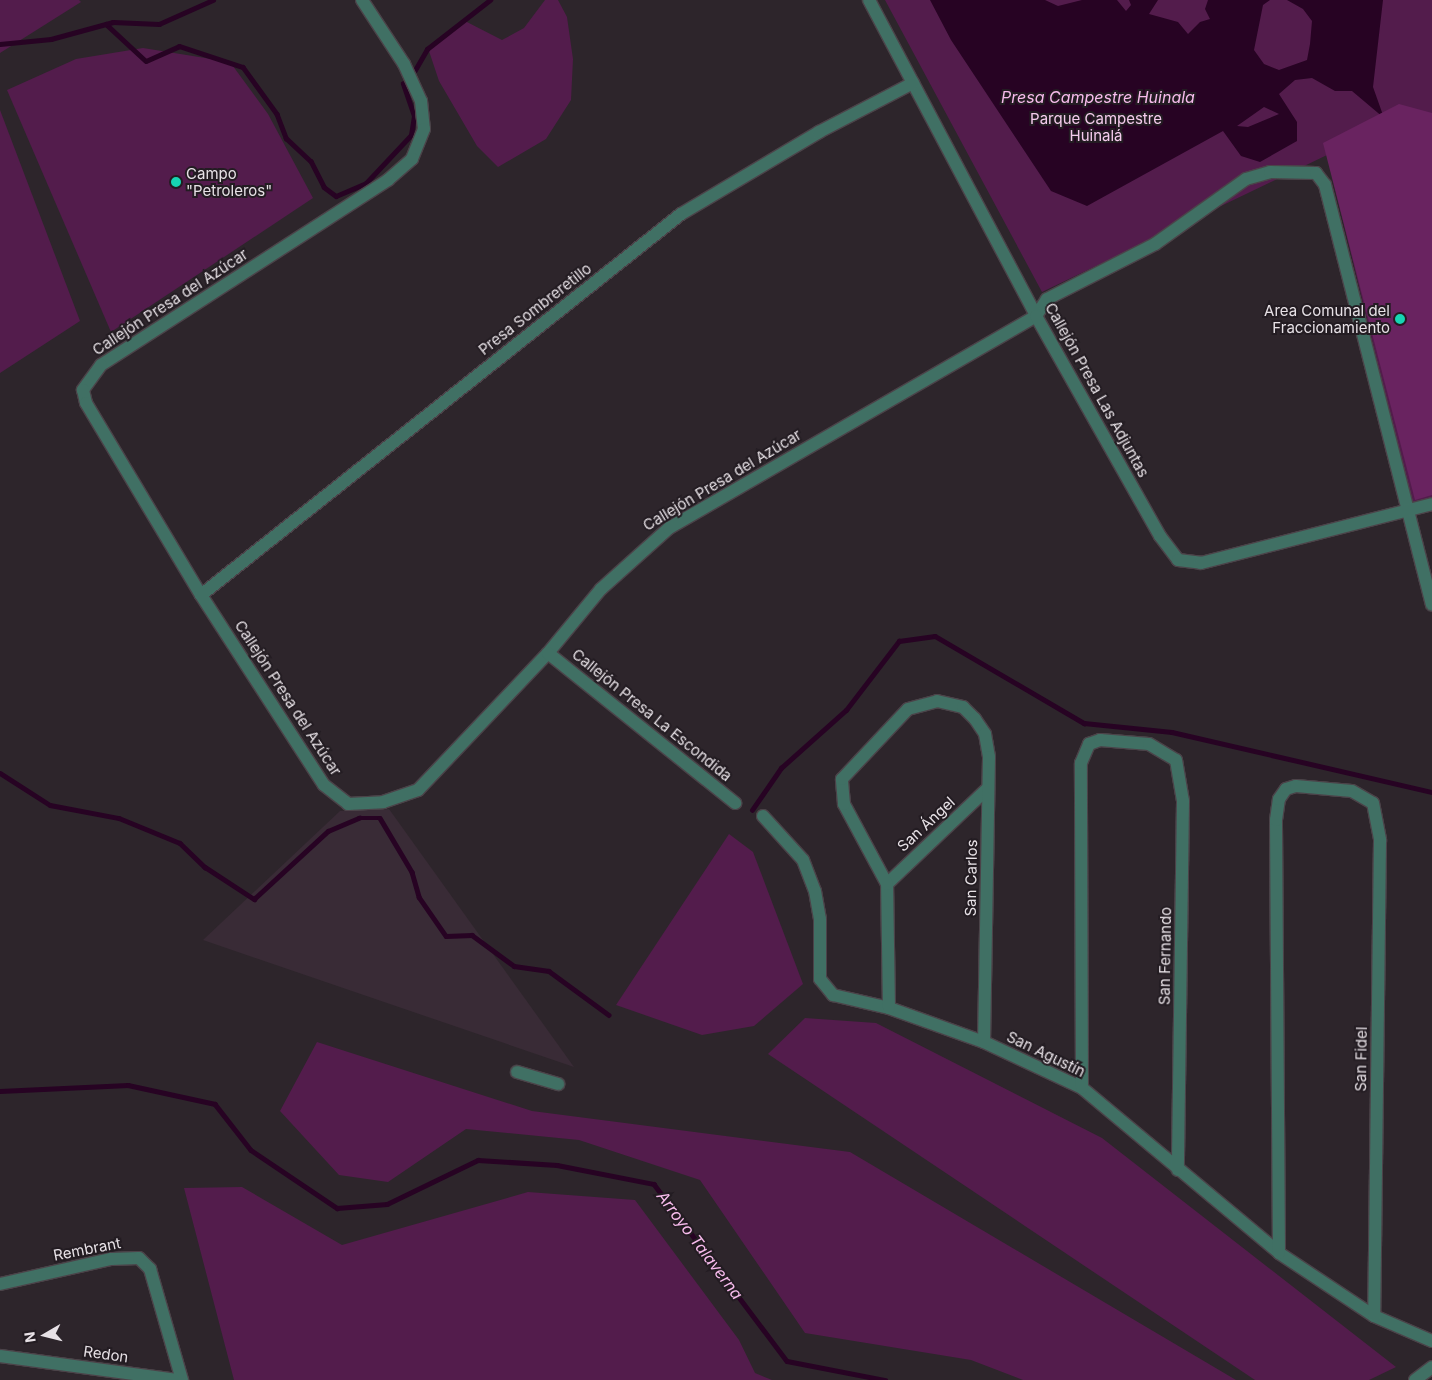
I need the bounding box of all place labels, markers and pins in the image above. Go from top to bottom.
place label: Campo "Petroleros" [186,164,272,199]
marker: Campo "Petroleros" [170,176,182,188]
place label: Area Comunal del Fraccionamiento [1264,301,1390,336]
marker: Area Comunal del Fraccionamiento [1394,313,1406,325]

